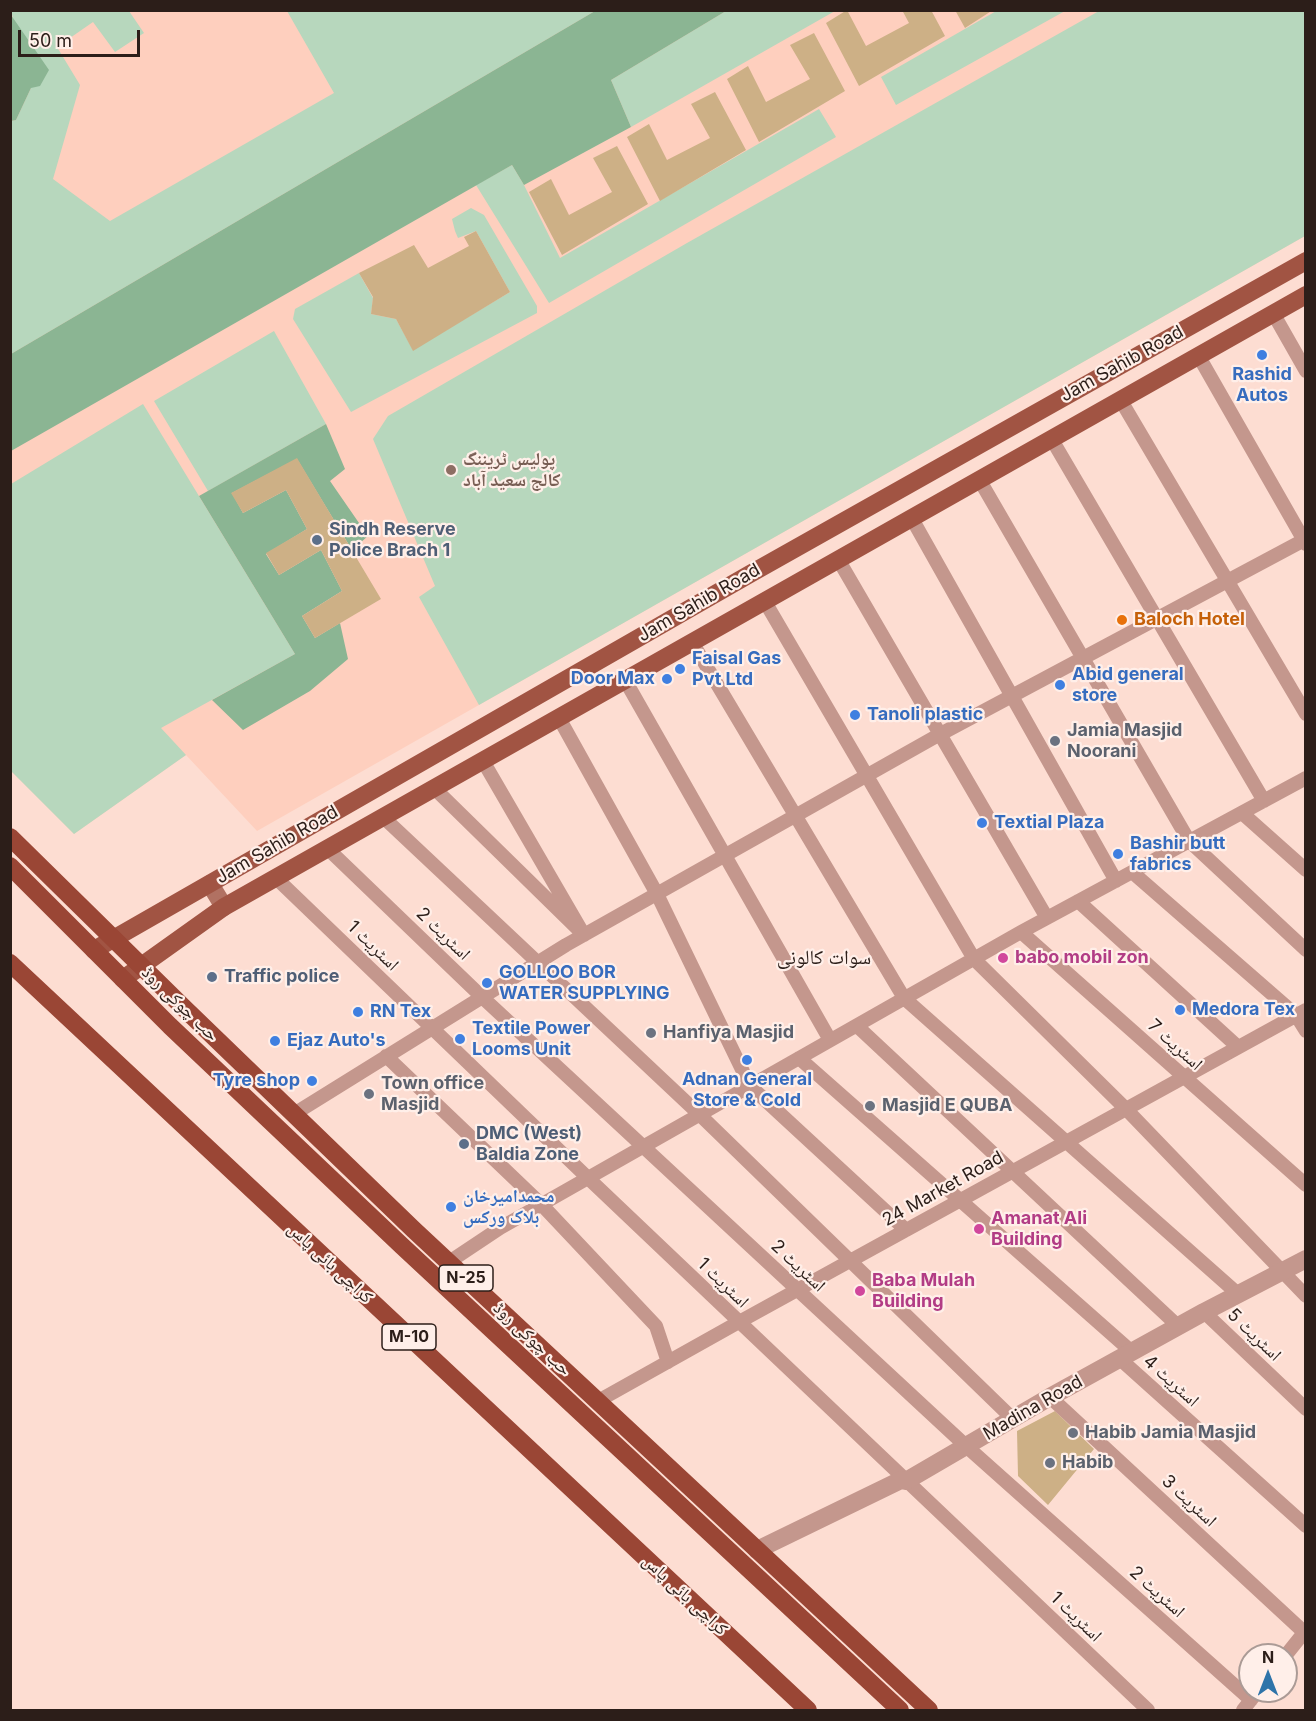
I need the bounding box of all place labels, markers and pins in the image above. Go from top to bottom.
marker: Rashid Autos [1255,348,1269,362]
place label: Rashid Autos [1232,364,1292,406]
place label: پولیس ٹریننگ کالج سعید آباد [463,449,561,492]
marker: پولیس ٹریننگ کالج سعید آباد [444,463,458,477]
place label: Sindh Reserve Police Brach 1 [329,519,456,562]
marker: Sindh Reserve Police Brach 1 [310,533,324,547]
place label: Baloch Hotel [1134,609,1245,631]
marker: Baloch Hotel [1115,613,1129,627]
place label: Faisal Gas Pvt Ltd [692,648,781,690]
marker: Faisal Gas Pvt Ltd [673,662,687,676]
place label: Abid general store [1072,664,1184,706]
place label: Door Max [571,668,655,690]
marker: Door Max [660,672,674,686]
marker: Abid general store [1053,678,1067,692]
place label: Tanoli plastic [867,704,983,726]
marker: Tanoli plastic [848,708,862,722]
place label: Jamia Masjid Noorani [1067,720,1182,762]
marker: Jamia Masjid Noorani [1048,734,1062,748]
place label: Textial Plaza [994,812,1104,834]
marker: Textial Plaza [975,816,989,830]
place label: Bashir butt fabrics [1130,833,1225,876]
marker: Bashir butt fabrics [1111,847,1125,861]
place label: babo mobil zon [1015,947,1149,969]
marker: babo mobil zon [996,951,1010,965]
place label: GOLLOO BOR WATER SUPPLYING [499,962,670,1004]
place label: Traffic police [224,966,339,988]
marker: Traffic police [205,970,219,984]
marker: GOLLOO BOR WATER SUPPLYING [480,976,494,990]
place label: Medora Tex [1192,999,1295,1021]
place label: RN Tex [370,1001,431,1023]
marker: Medora Tex [1173,1003,1187,1017]
marker: RN Tex [351,1005,365,1019]
place label: Textile Power Looms Unit [472,1018,590,1060]
place label: Hanfiya Masjid [663,1022,794,1044]
marker: Hanfiya Masjid [644,1026,658,1040]
place label: Ejaz Auto's [287,1030,386,1052]
marker: Textile Power Looms Unit [453,1032,467,1046]
marker: Ejaz Auto's [268,1034,282,1048]
marker: Adnan General Store & Cold [740,1053,754,1067]
place label: Adnan General Store & Cold [682,1069,812,1112]
place label: Tyre shop [213,1070,300,1092]
place label: Town office Masjid [381,1073,484,1116]
marker: Tyre shop [305,1074,319,1088]
marker: Town office Masjid [362,1087,376,1101]
place label: Masjid E QUBA [882,1095,1012,1117]
marker: Masjid E QUBA [863,1099,877,1113]
place label: DMC (West) Baldia Zone [476,1123,582,1166]
marker: DMC (West) Baldia Zone [457,1137,471,1151]
place label: محمداميرخان بلاک ورکس [463,1186,554,1228]
marker: محمداميرخان بلاک ورکس [444,1200,458,1214]
place label: Amanat Ali Building [991,1208,1087,1250]
marker: Amanat Ali Building [972,1222,986,1236]
place label: Baba Mulah Building [872,1270,975,1312]
marker: Baba Mulah Building [853,1284,867,1298]
place label: Habib Jamia Masjid [1085,1422,1256,1444]
marker: Habib Jamia Masjid [1066,1426,1080,1440]
place label: Habib [1062,1452,1113,1474]
marker: Habib [1043,1456,1057,1470]

